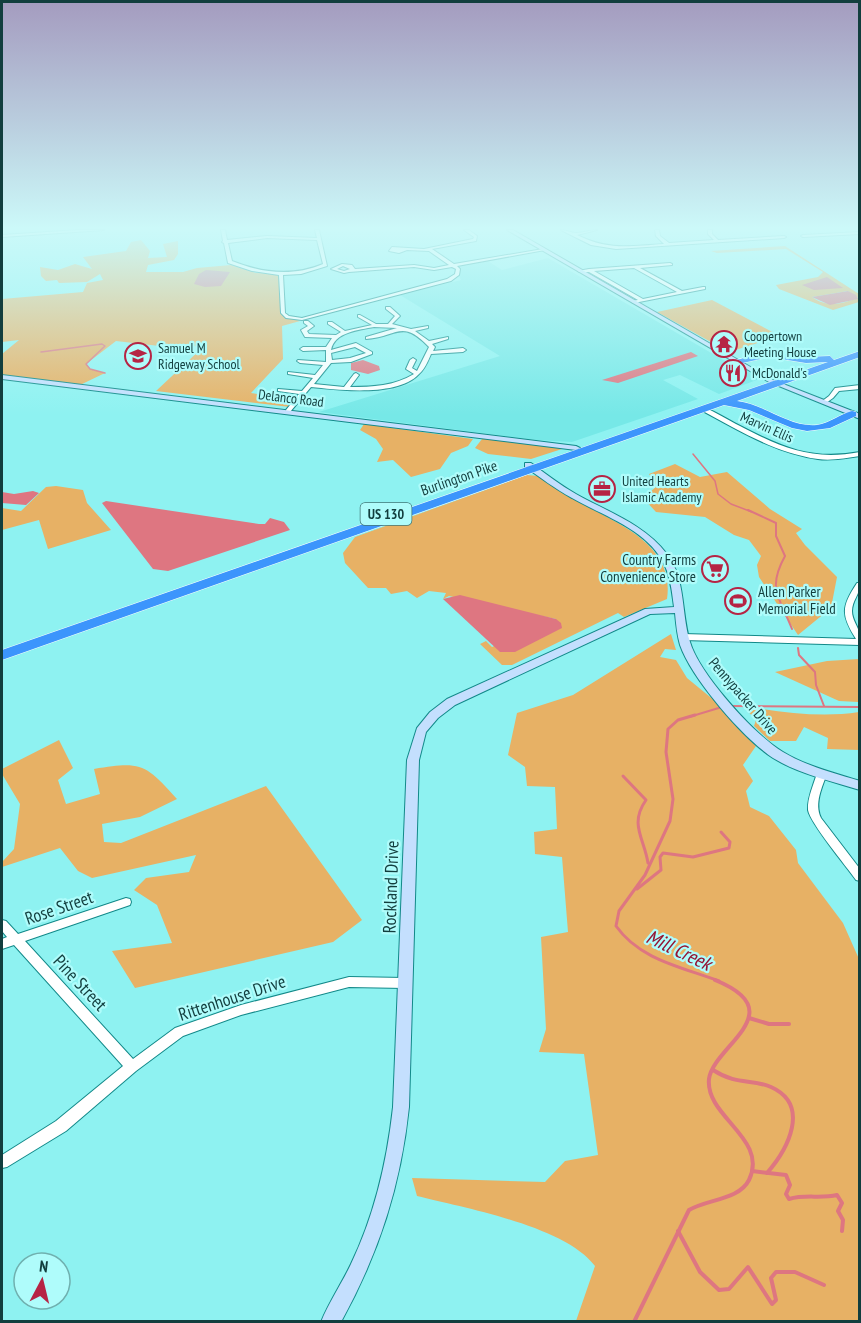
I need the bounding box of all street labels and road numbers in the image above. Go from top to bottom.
street label: Delanco Road [257,385,325,411]
street label: Marvin Ellis [738,407,797,447]
street label: Burlington Pike [418,456,500,499]
road number: US 130 [360,503,412,525]
street label: Pennypacker Drive [705,653,782,738]
street label: Rockland Drive [377,840,404,934]
street label: Rose Street [22,885,96,930]
street label: Pine Street [49,950,112,1016]
street label: Rittenhouse Drive [175,969,288,1026]

